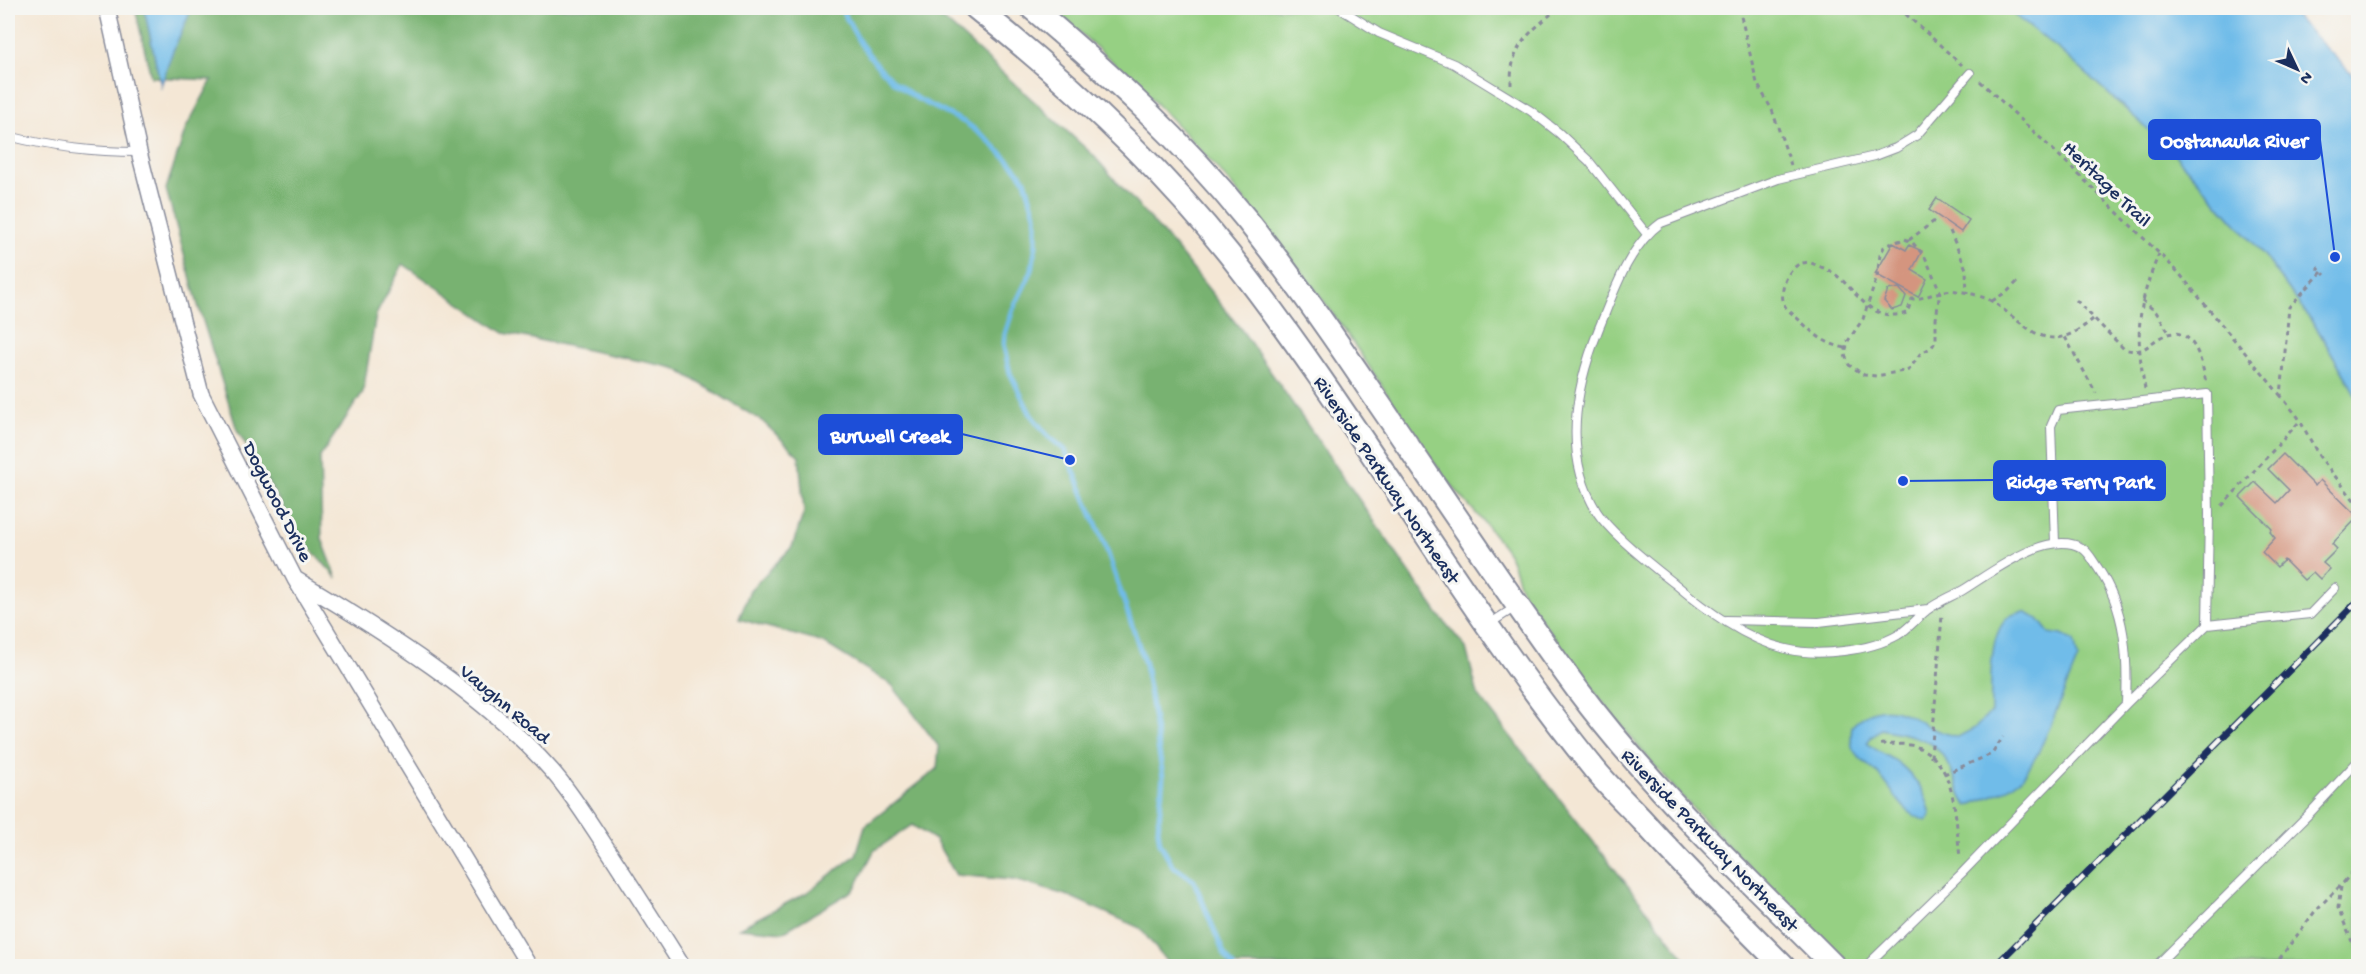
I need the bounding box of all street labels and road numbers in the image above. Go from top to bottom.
street label: Heritage Trail [2057,138,2154,233]
street label: Riverside Parkway Northeast [1307,373,1464,591]
street label: Dogwood Drive [235,437,316,567]
street label: Vaughn Road [453,660,556,752]
street label: Riverside Parkway Northeast [1615,745,1803,939]

